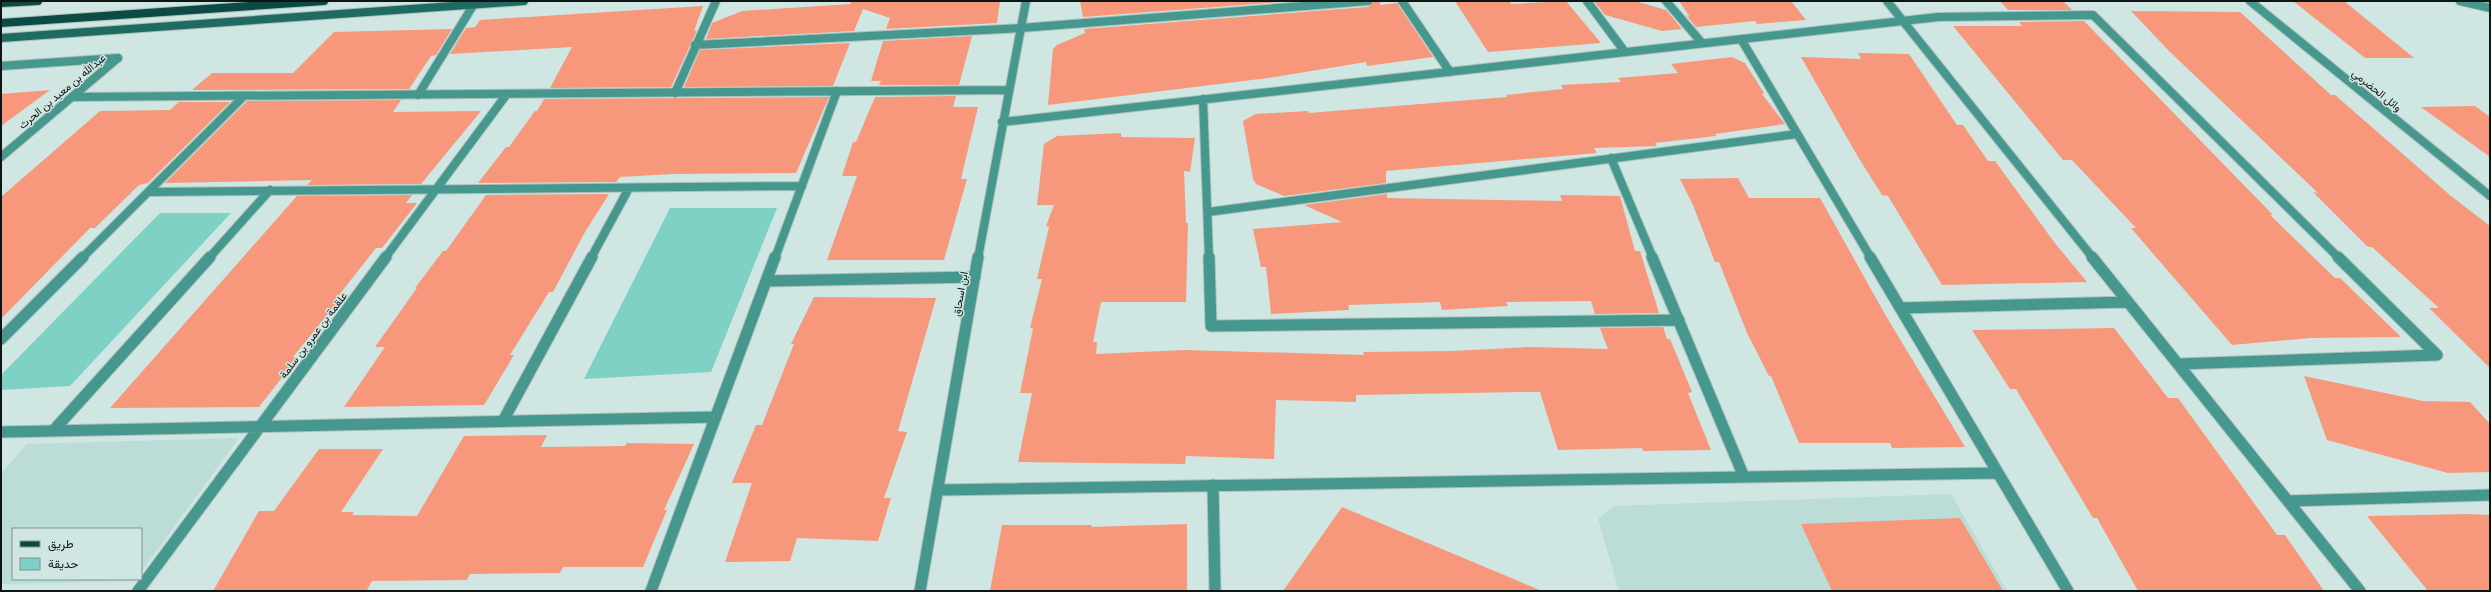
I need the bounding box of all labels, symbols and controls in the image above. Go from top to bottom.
street label: عبدالله بن معبد بن الحرث [15,50,109,132]
street label: وائل الحضرمي [2347,66,2405,117]
street label: ابن اسحاق [949,270,971,318]
street label: علقمة بن عمرو بن سلمة [276,289,350,381]
legend [12,528,142,580]
text: طريق [48,536,74,552]
text: حديقة [48,556,78,571]

